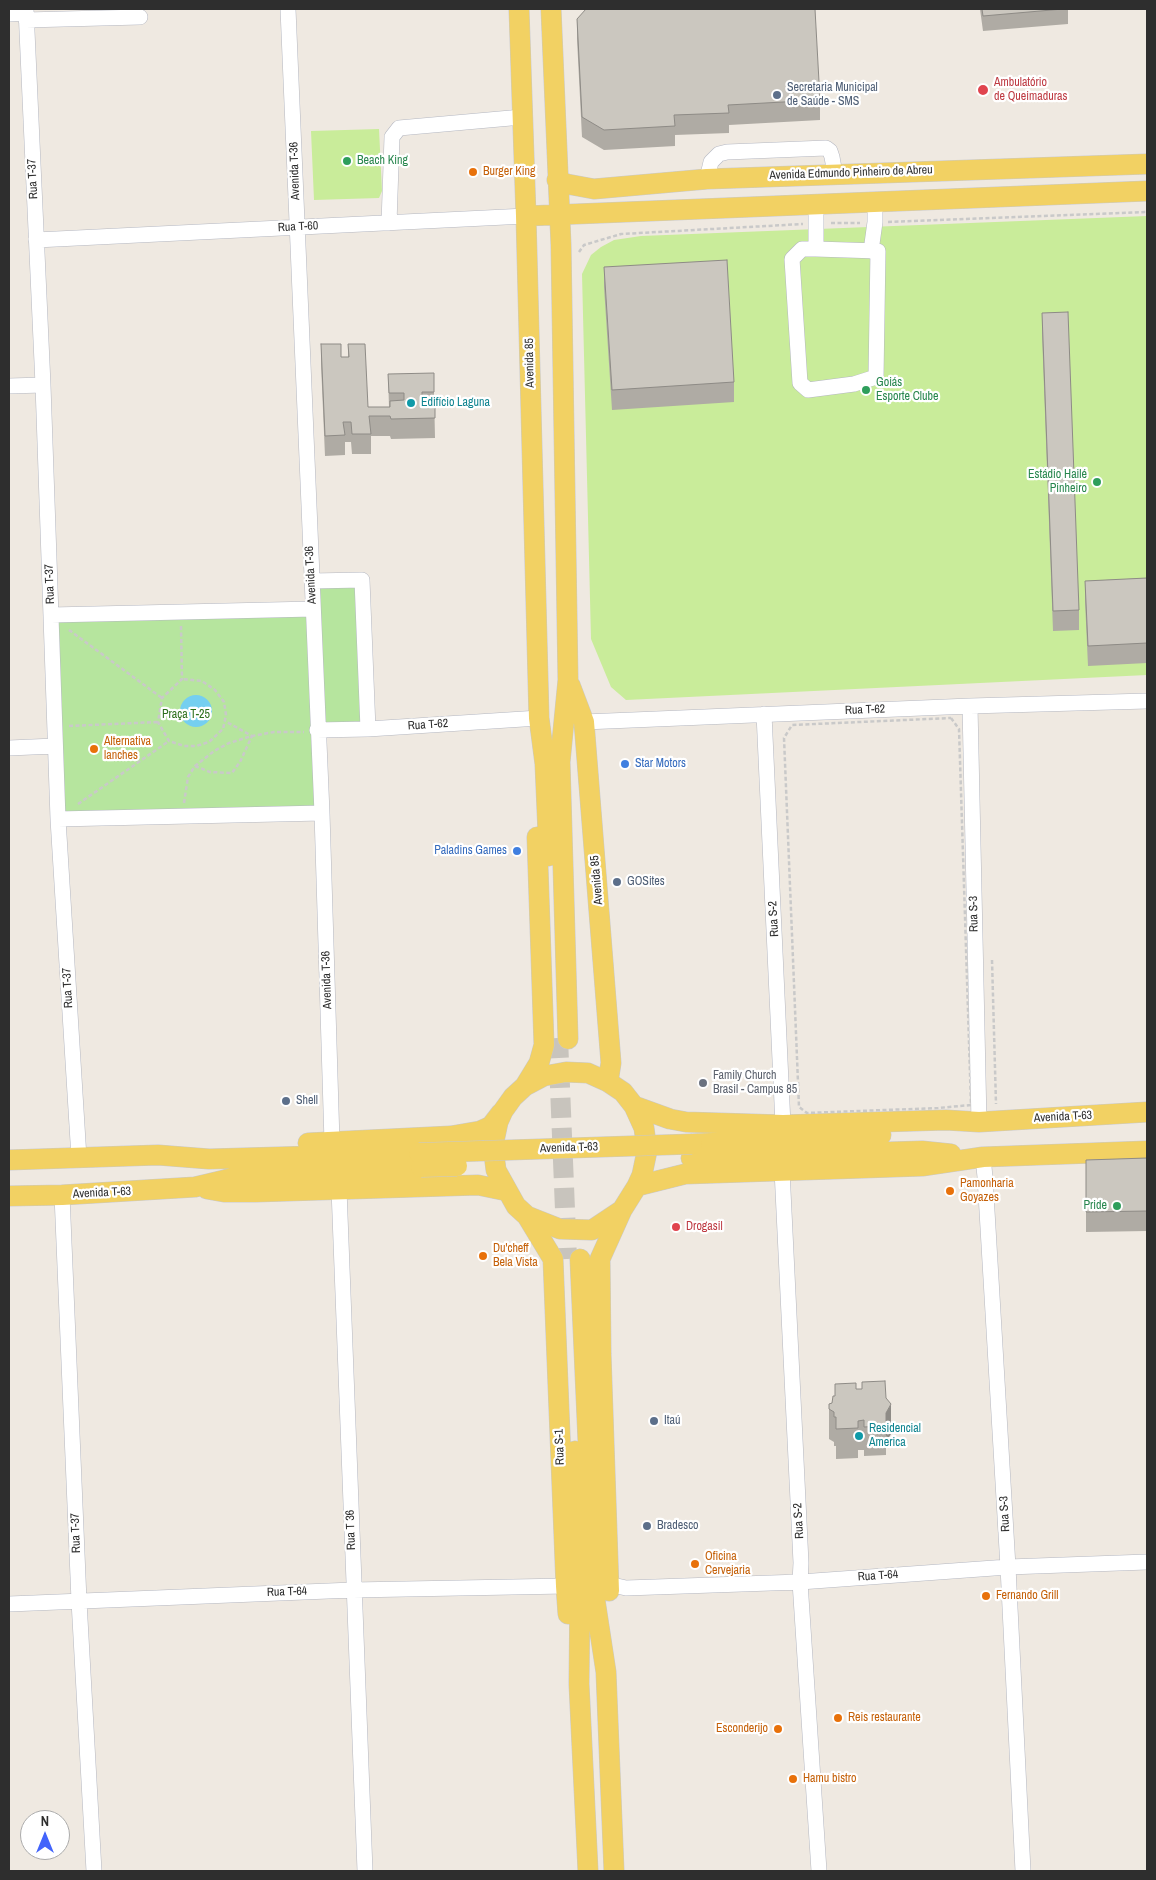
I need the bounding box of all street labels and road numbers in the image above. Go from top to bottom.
street label: Avenida T-36 [287,142,303,200]
street label: Rua T-37 [25,158,41,200]
street label: Avenida Edmundo Pinheiro de Abreu [769,163,933,183]
street label: Rua T-60 [277,219,319,235]
street label: Avenida 85 [522,338,538,388]
street label: Avenida T-36 [302,545,320,605]
street label: Rua T-37 [42,564,58,604]
street label: Rua T-62 [845,702,885,718]
street label: Rua T-62 [407,716,449,734]
street label: Avenida 85 [588,855,606,905]
street label: Rua S-3 [966,896,982,932]
street label: Rua S-2 [766,901,782,937]
street label: Avenida T-36 [319,951,335,1009]
street label: Rua T-37 [60,967,76,1009]
street label: Avenida T-63 [1033,1108,1093,1126]
street label: Avenida T-63 [540,1140,598,1156]
street label: Avenida T-63 [72,1184,132,1202]
street label: Rua S-1 [552,1429,568,1465]
street label: Rua S-3 [997,1496,1013,1532]
street label: Rua S-2 [791,1503,807,1539]
street label: Rua T 36 [343,1510,359,1550]
street label: Rua T-37 [68,1513,84,1553]
street label: Rua T-64 [857,1567,899,1585]
street label: Rua T-64 [267,1584,307,1600]

